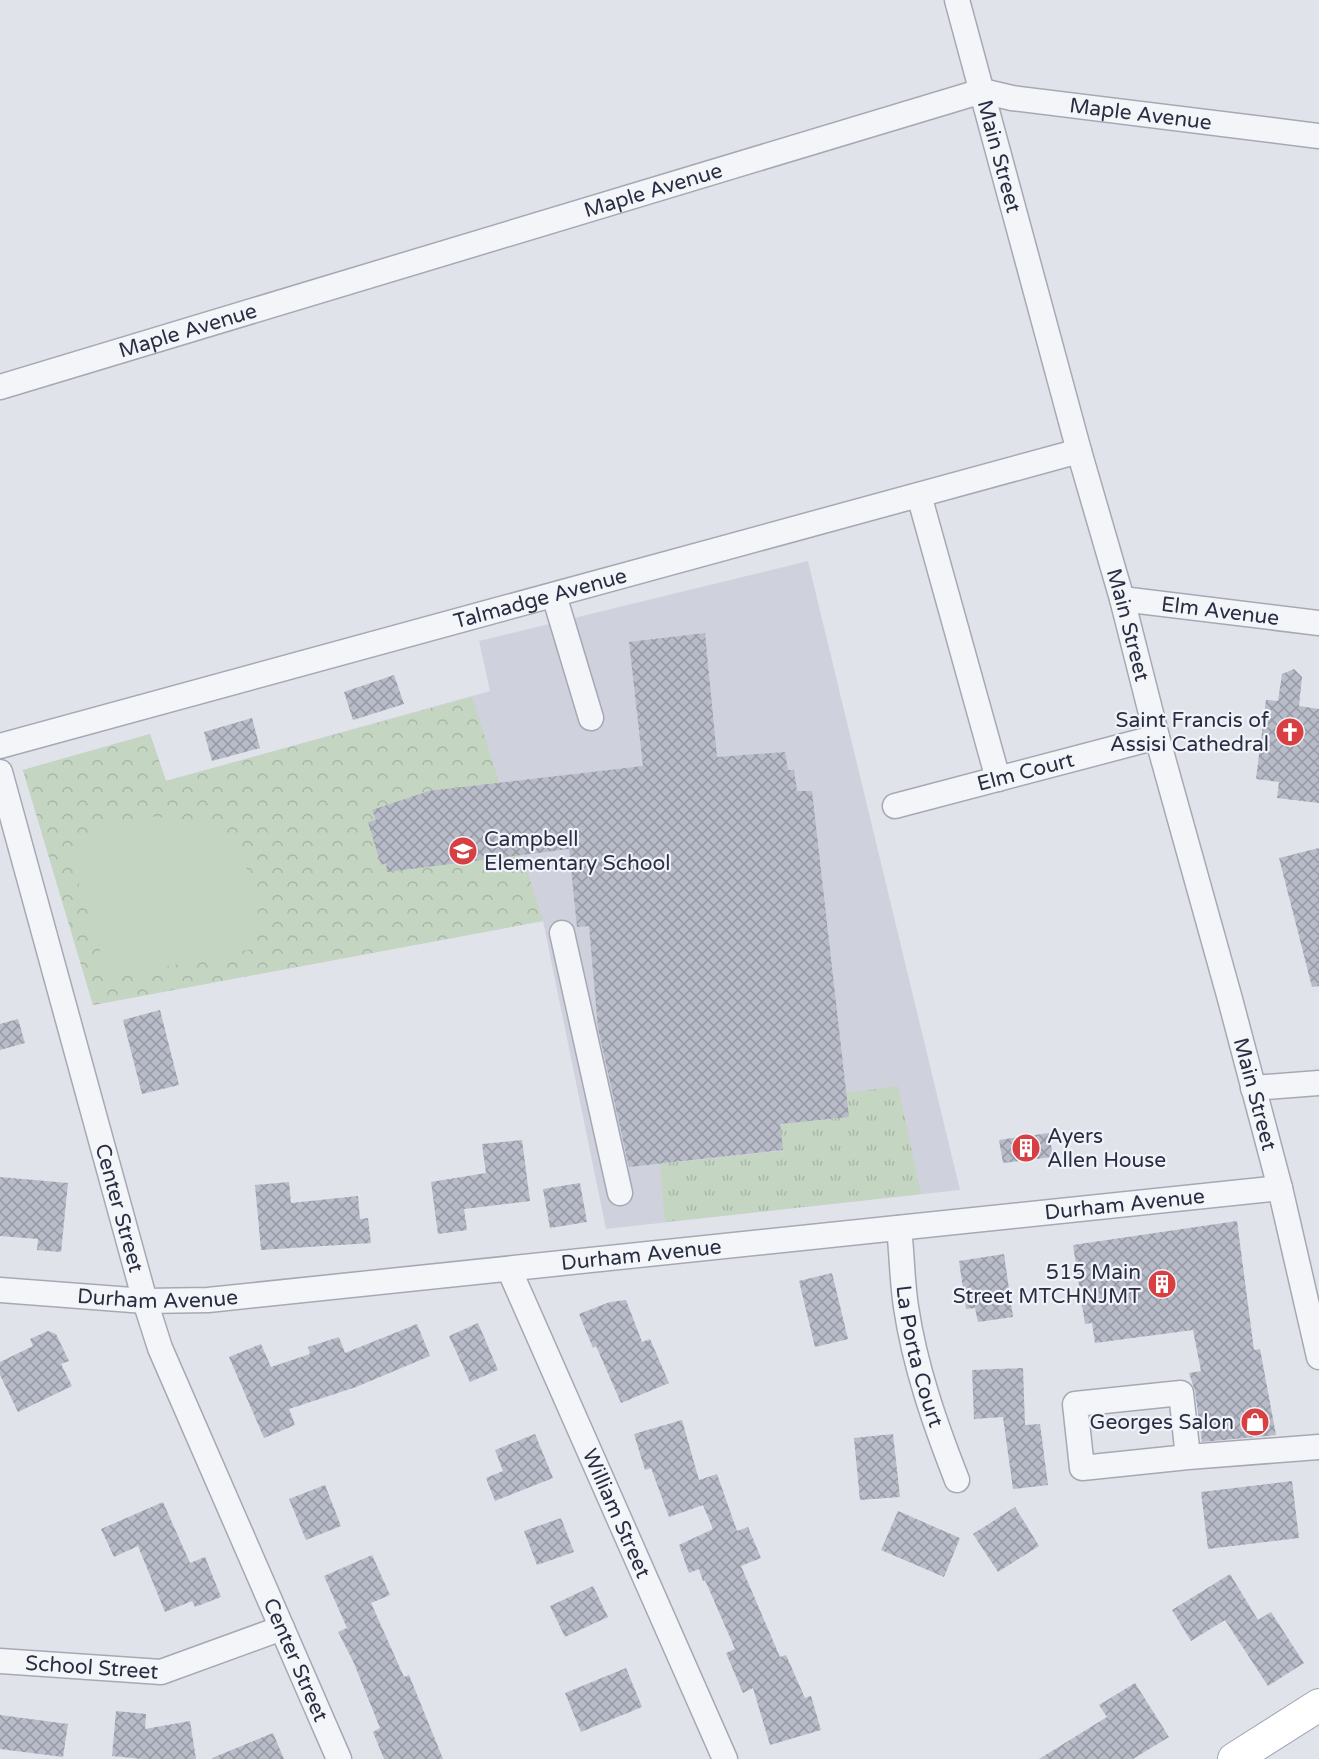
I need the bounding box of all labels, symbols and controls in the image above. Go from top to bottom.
street label: Maple Avenue [1068,93,1213,136]
street label: Main Street [972,97,1026,216]
street label: Maple Avenue [581,158,725,223]
street label: Maple Avenue [116,298,260,364]
street label: Talmadge Avenue [451,563,630,634]
street label: Main Street [1101,566,1154,684]
street label: Elm Avenue [1160,592,1281,631]
place label: Saint Francis of Assisi Cathedral [1110,708,1269,757]
church icon: Saint Francis of Assisi Cathedral [1274,716,1306,748]
street label: Elm Court [974,747,1077,797]
place label: Campbell Elementary School [484,827,671,876]
school or university icon: Campbell Elementary School [447,835,479,867]
street label: Main Street [1228,1035,1282,1153]
place label: Ayers Allen House [1047,1124,1166,1173]
building icon: Ayers Allen House [1010,1132,1042,1164]
street label: Center Street [89,1141,149,1275]
street label: Durham Avenue [1043,1184,1206,1226]
street label: Durham Avenue [560,1234,723,1276]
place label: 515 Main Street MTCHNJMT [953,1260,1141,1309]
building icon: 515 Main Street MTCHNJMT [1146,1268,1178,1300]
street label: Durham Avenue [76,1284,239,1314]
street label: La Porta Court [890,1284,948,1430]
shop icon: Georges Salon [1239,1406,1271,1438]
place label: Georges Salon [1090,1410,1234,1435]
street label: William Street [577,1445,656,1582]
street label: Center Street [258,1595,333,1726]
street label: School Street [24,1651,159,1685]

